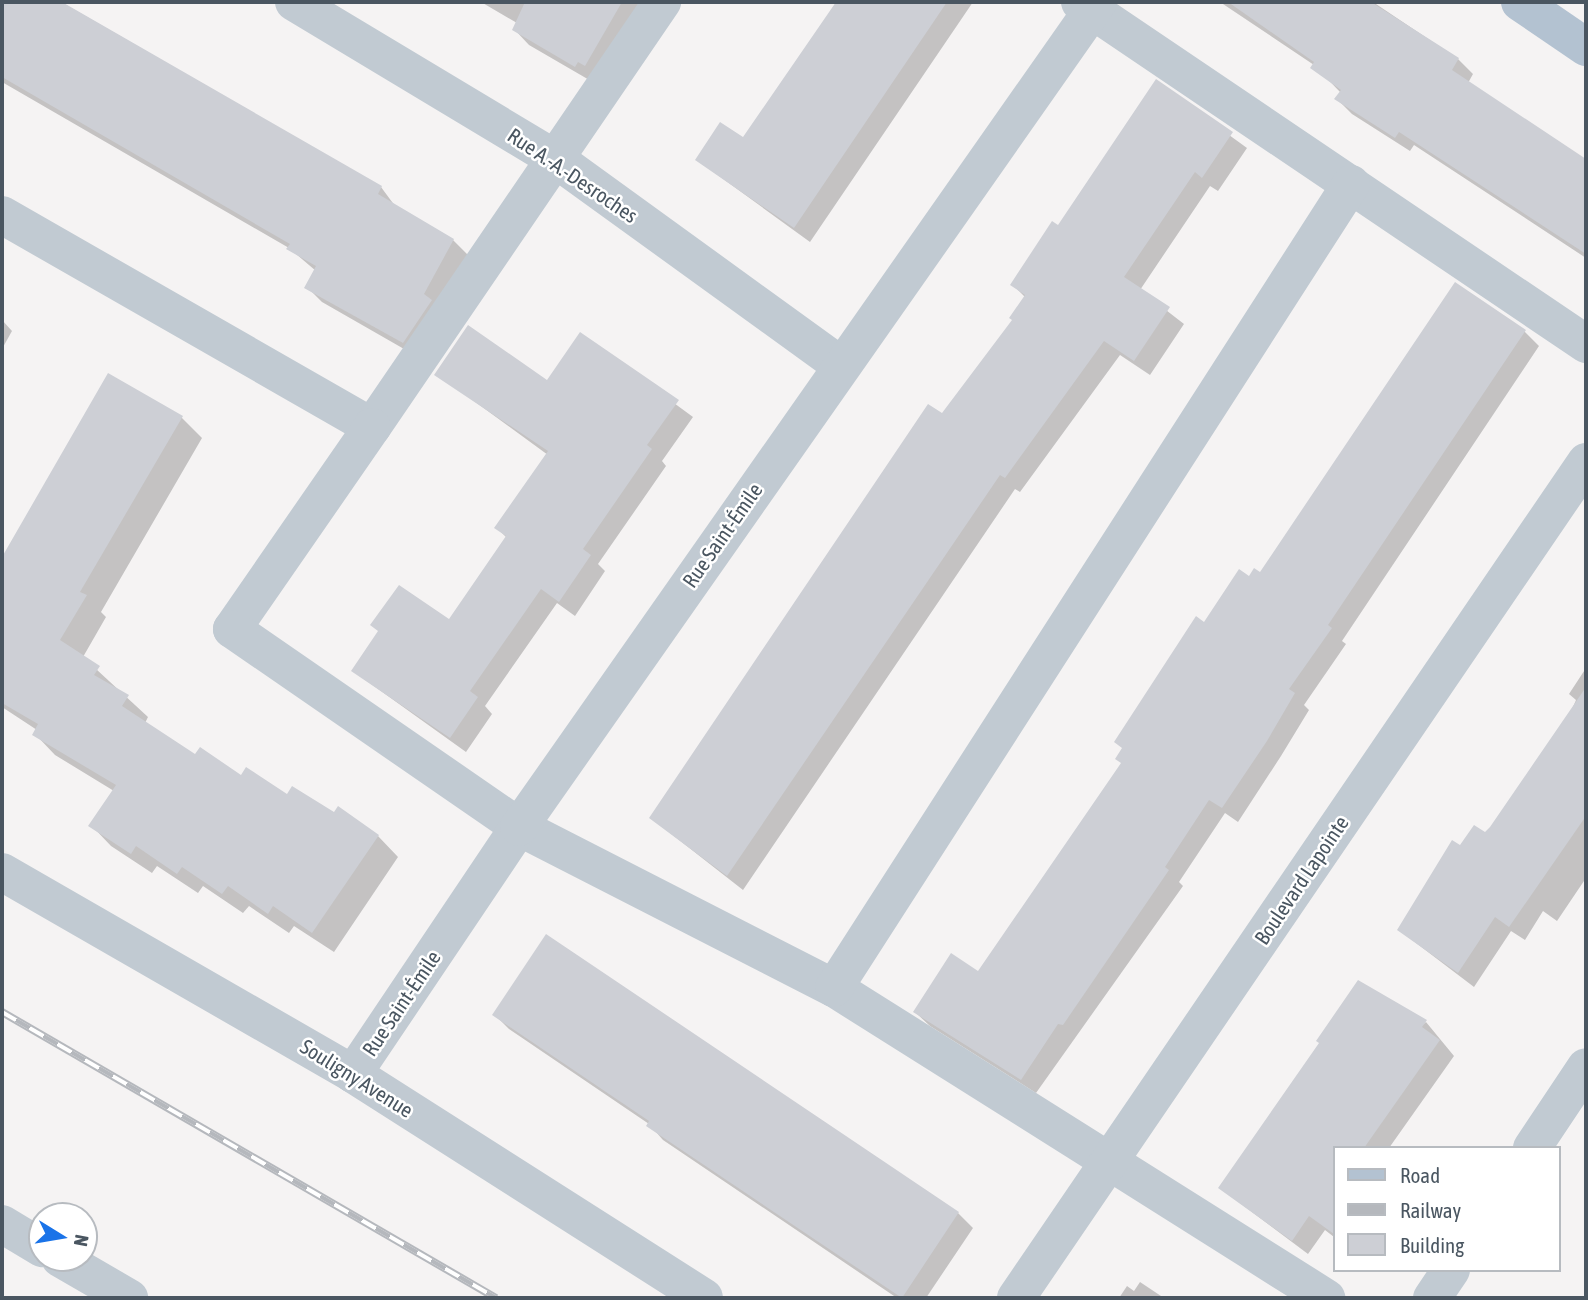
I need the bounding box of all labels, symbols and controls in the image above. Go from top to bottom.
street label: Rue A.-A.-Desroches [503,122,643,228]
street label: Rue Saint-Émile [677,478,767,592]
street label: Boulevard Lapointe [1249,811,1353,949]
street label: Rue Saint-Émile [357,945,445,1061]
street label: Souligny Avenue [296,1033,418,1123]
legend [1332,1146,1560,1272]
text: Road [1400,1163,1440,1187]
text: Railway [1400,1198,1461,1222]
north arrow [28,1202,98,1272]
text: N [70,1233,94,1248]
text: Building [1400,1233,1464,1257]

